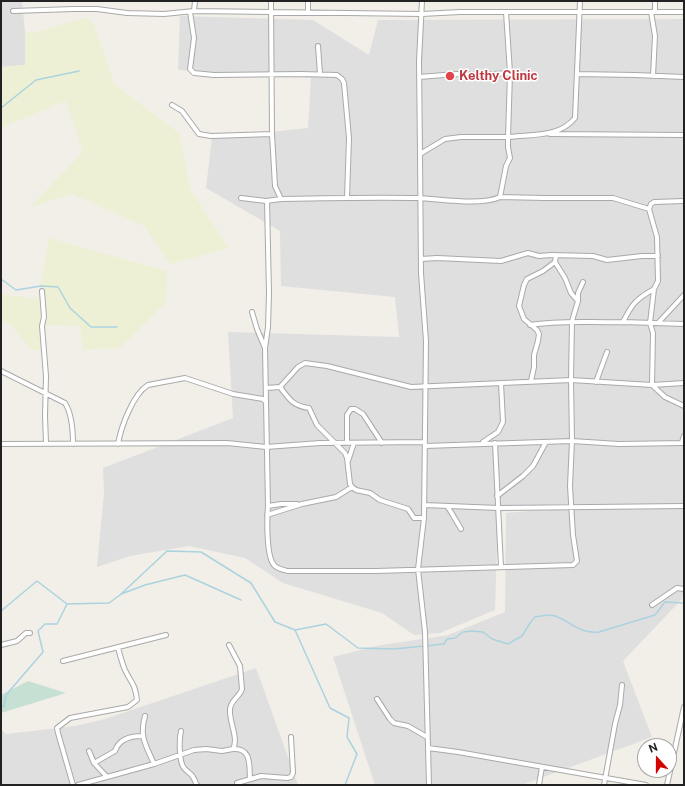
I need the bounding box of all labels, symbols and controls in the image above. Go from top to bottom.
place label: Kelthy Clinic [459,68,538,84]
marker: Kelthy Clinic [444,70,456,82]
north arrow [637,738,677,778]
text: N [647,741,659,755]

